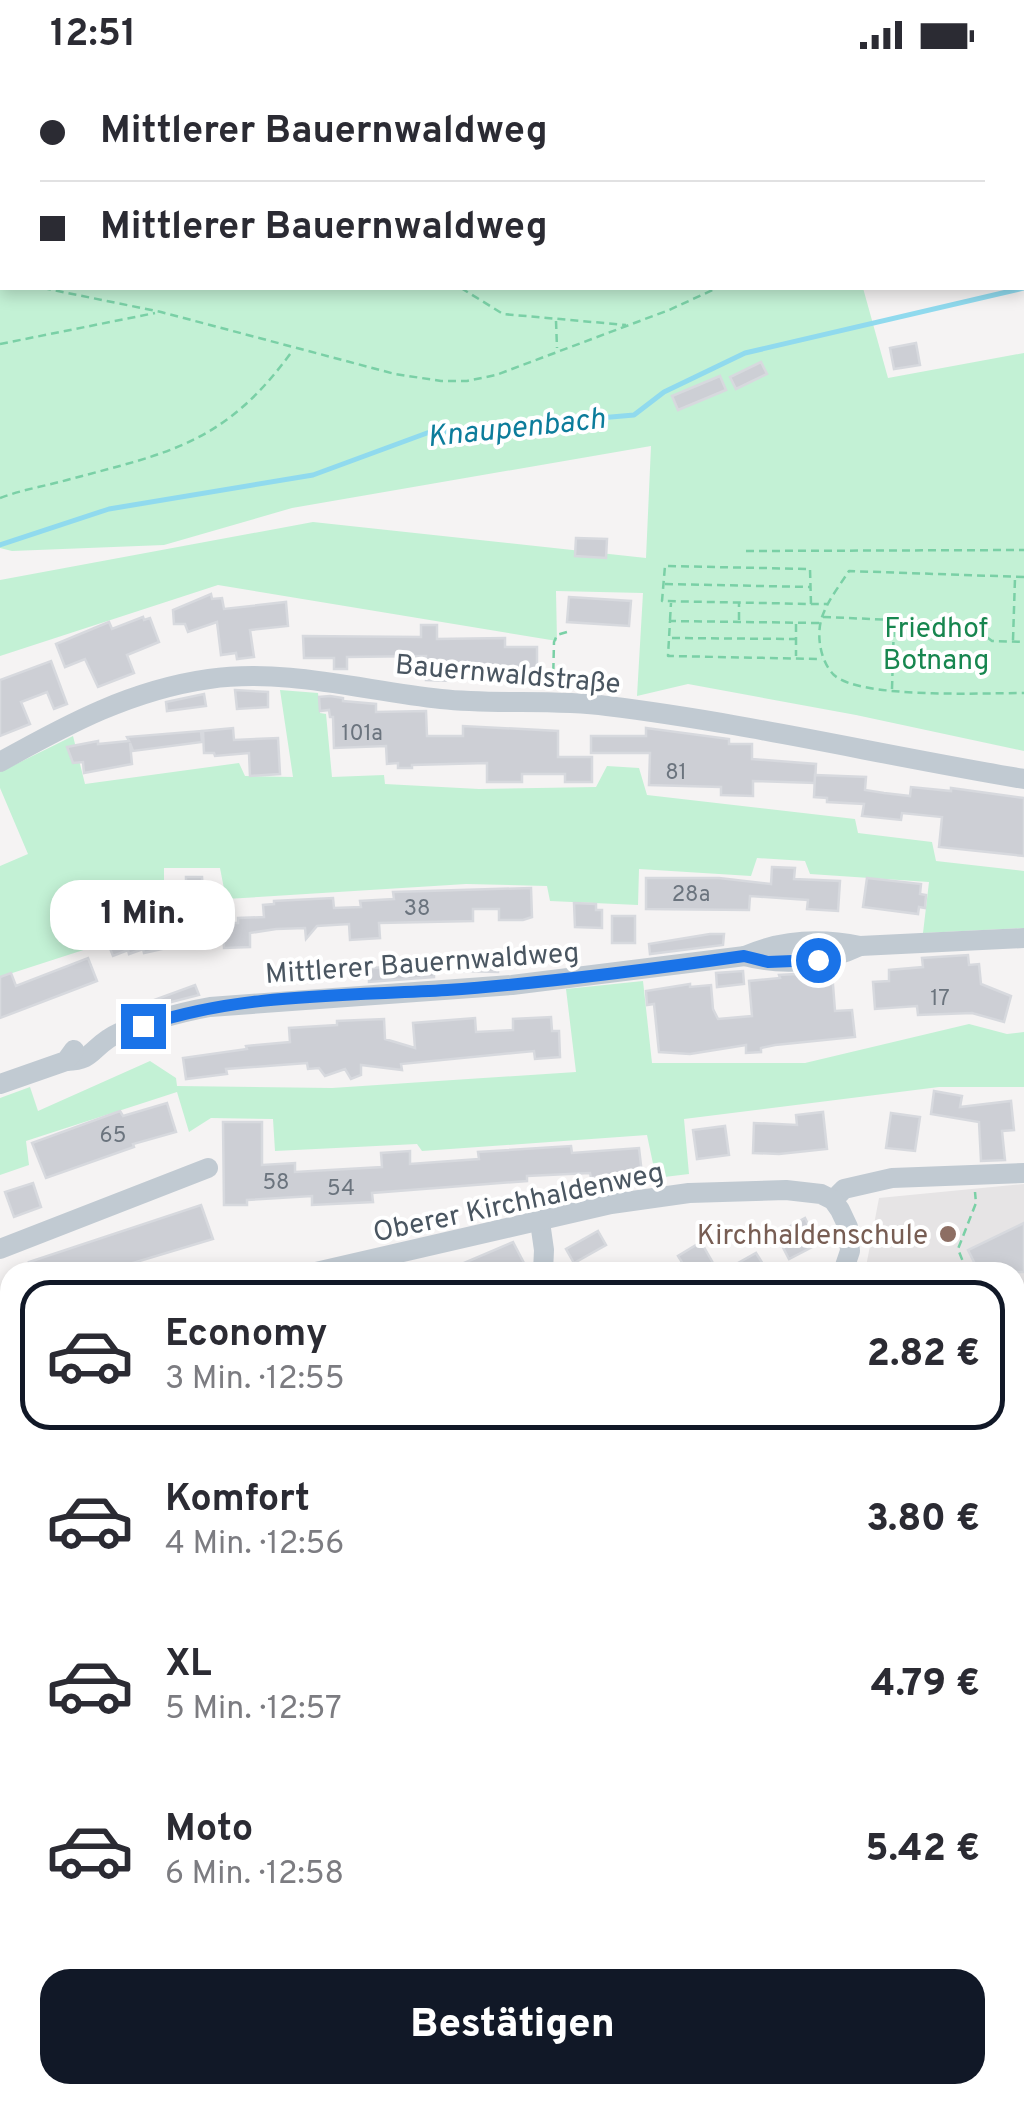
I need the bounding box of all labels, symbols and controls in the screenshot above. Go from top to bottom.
text: 12:51 [50,11,136,60]
text: Mittlerer Bauernwaldweg [100,108,548,157]
text: Mittlerer Bauernwaldweg [100,204,548,253]
water label: Knaupenbach [426,402,607,457]
park label: Friedhof Botnang [883,612,989,680]
street label: Bauernwaldstraße [394,648,622,704]
house number: 101a [341,721,383,748]
house number: 81 [665,760,687,787]
callout: 1 Min. [51,881,236,951]
house number: 28a [672,882,710,909]
text: 1 Min. [100,895,185,935]
house number: 38 [404,896,430,923]
street label: Mittlerer Bauernwaldweg [264,936,580,994]
route start [796,938,841,983]
house number: 17 [930,986,950,1013]
route end [121,1004,166,1049]
house number: 65 [100,1123,126,1150]
street label: Oberer Kirchhaldenweg [370,1156,667,1252]
house number: 58 [262,1170,290,1197]
house number: 54 [327,1176,355,1203]
place label: Kirchhaldenschule [697,1219,928,1255]
marker: Kirchhaldenschule [937,1223,959,1245]
icon: car [45,1310,135,1400]
text: Economy [165,1311,327,1360]
text: 2.82 € [867,1331,980,1380]
text: 3 Min. · 12:55 [165,1360,345,1400]
icon: car [45,1475,135,1565]
text: Komfort [165,1476,310,1525]
text: 3.80 € [866,1496,980,1545]
text: 4 Min. · 12:56 [165,1525,344,1565]
icon: car [45,1640,135,1730]
text: XL [165,1641,212,1690]
text: 4.79 € [871,1661,980,1710]
text: 5 Min. · 12:57 [165,1690,342,1730]
icon: car [45,1805,135,1895]
text: Moto [165,1806,253,1855]
text: 5.42 € [866,1826,980,1875]
text: 6 Min. · 12:58 [165,1855,344,1895]
button: Bestätigen [40,1969,985,2084]

